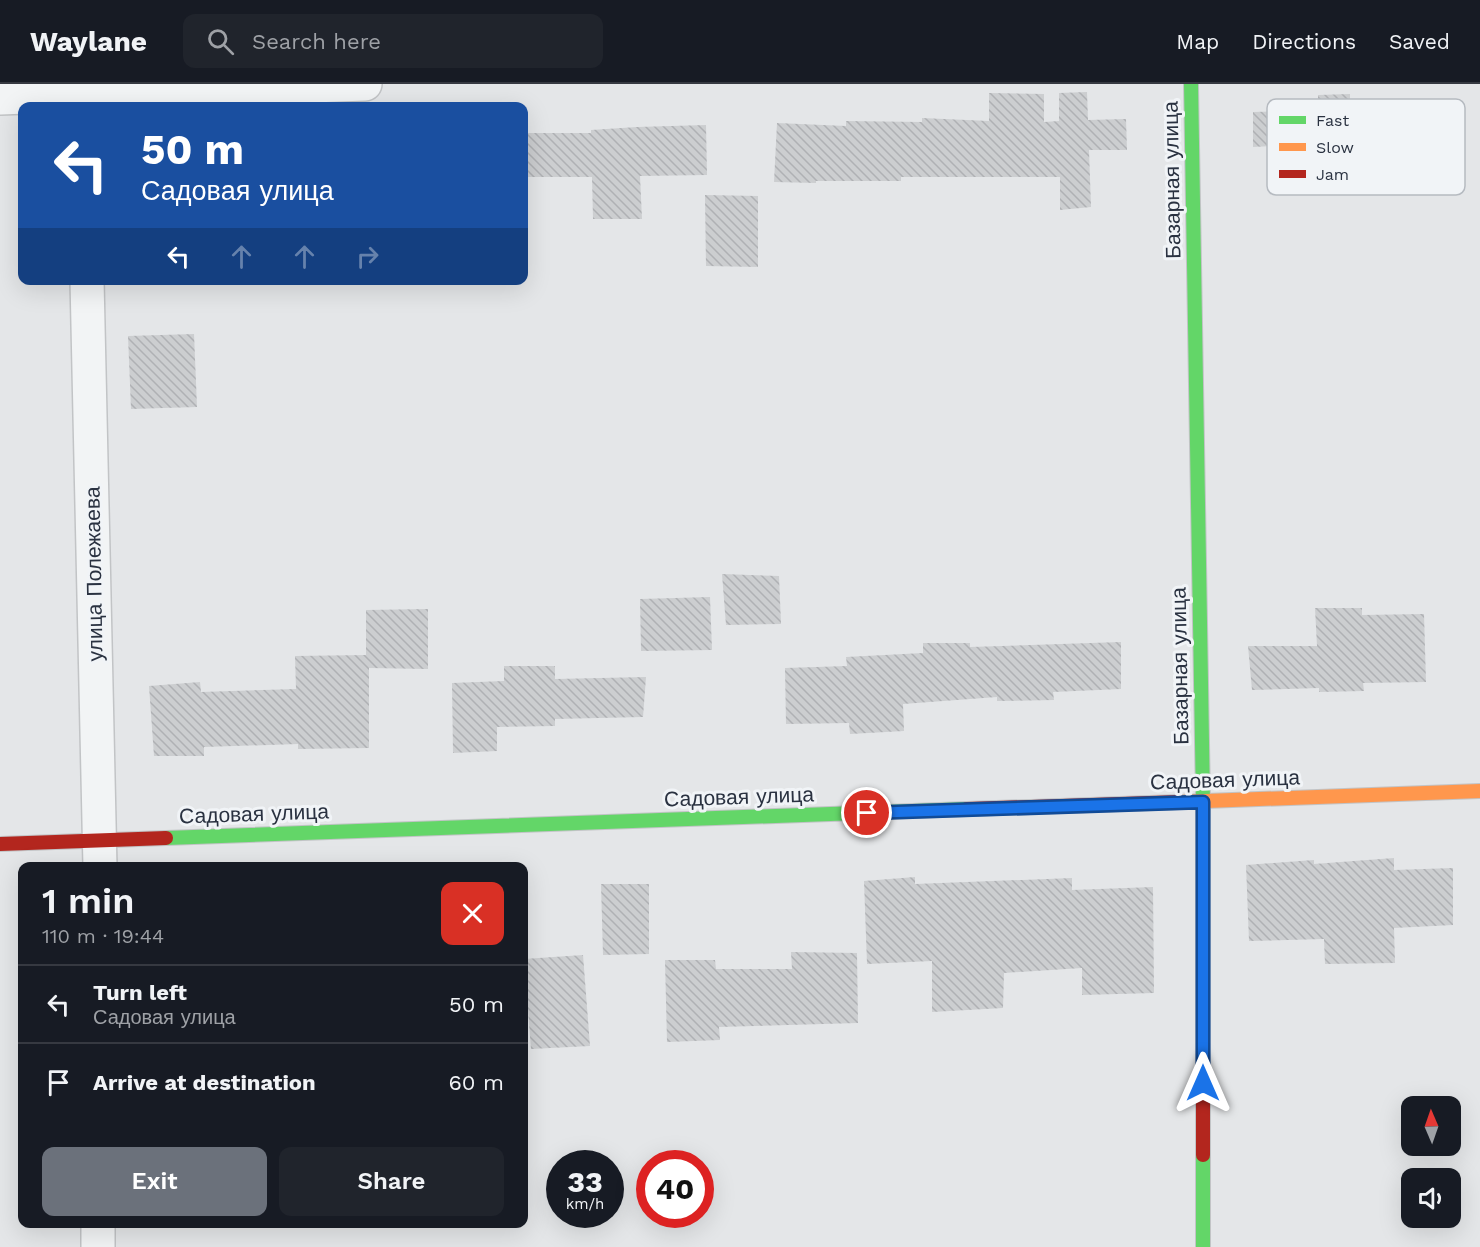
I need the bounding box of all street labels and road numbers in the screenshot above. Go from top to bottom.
street label: Базарная улица [1158,101,1185,259]
street label: улица Полежаева [79,486,108,662]
street label: Базарная улица [1166,587,1193,745]
street label: Садовая улица [1150,764,1301,795]
street label: Садовая улица [664,781,815,812]
street label: Садовая улица [179,798,330,829]

